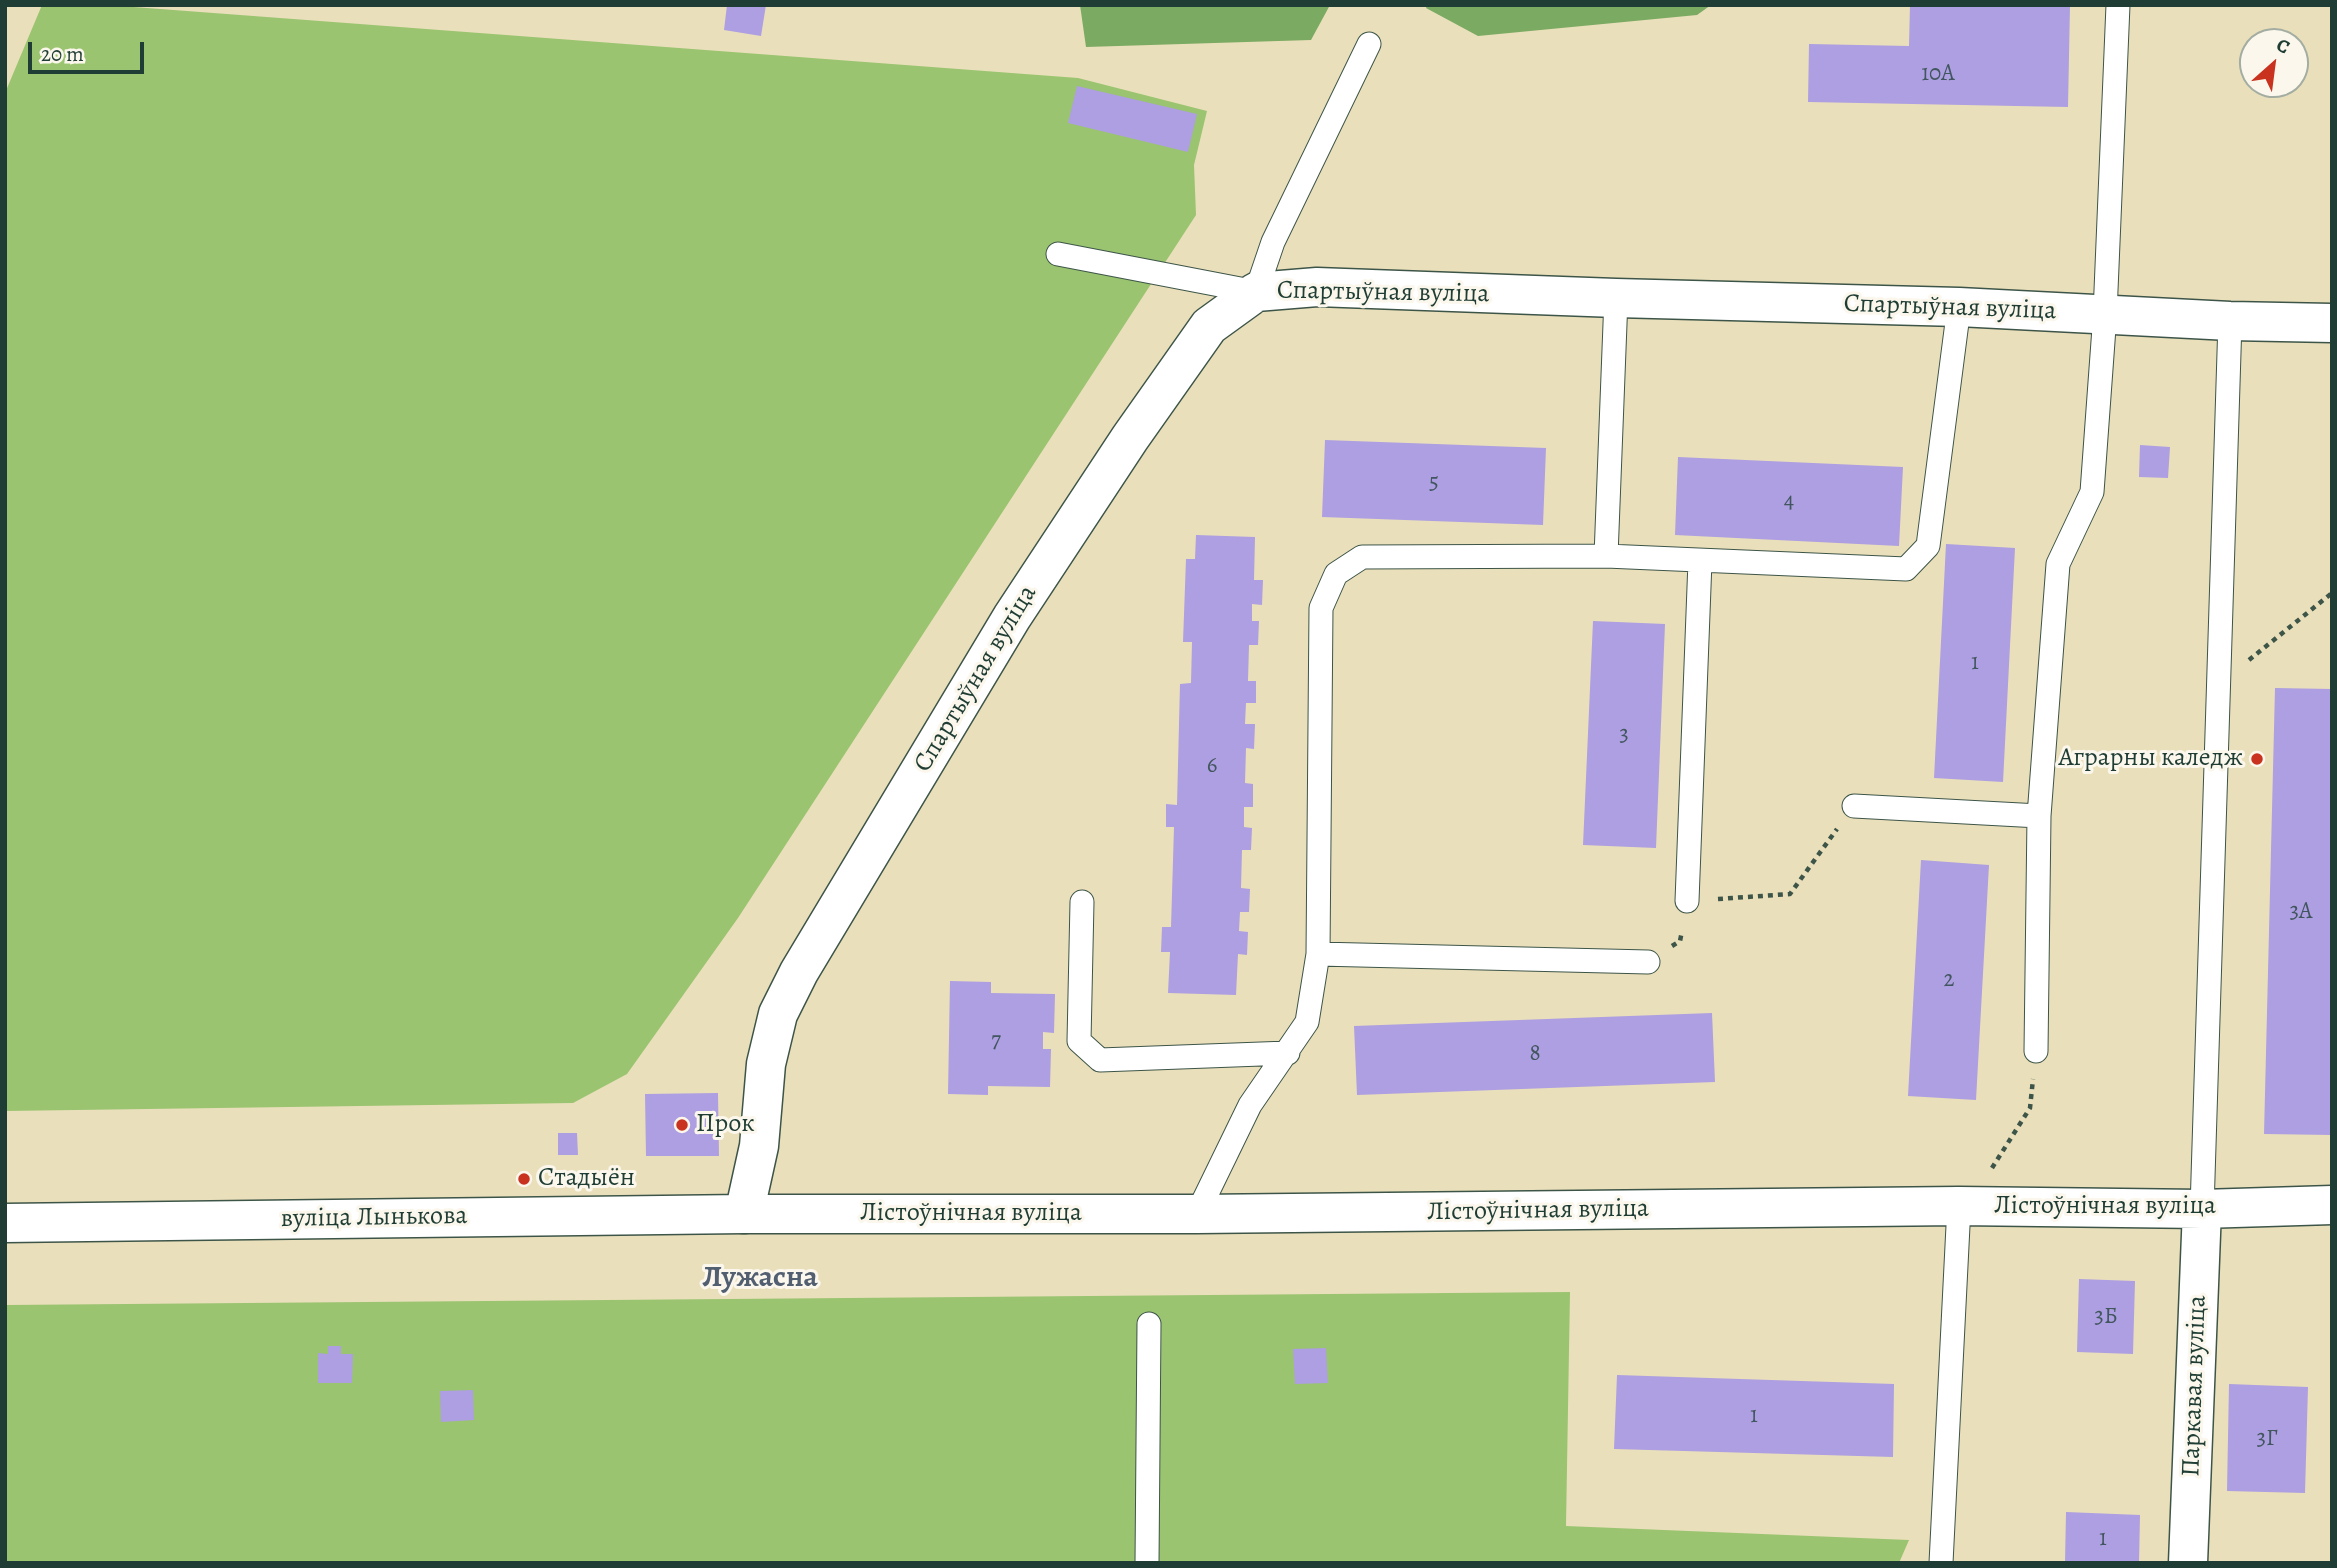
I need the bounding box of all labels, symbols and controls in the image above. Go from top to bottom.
scale bar [32,28,147,72]
north arrow [2239,28,2309,98]
text: С [2272,32,2294,60]
text: 20 m [41,40,84,68]
house number: 10А [1921,60,1955,88]
street label: Спартыўная вуліца [1276,276,1490,310]
street label: Спартыўная вуліца [1843,289,2057,327]
house number: 5 [1429,469,1439,497]
house number: 4 [1784,487,1794,515]
street label: Спартыўная вуліца [908,580,1044,778]
house number: 1 [1971,649,1979,677]
house number: 3 [1619,721,1629,749]
place label: Аграрны каледж [2058,743,2243,775]
marker: Аграрны каледж [2249,751,2265,767]
house number: 6 [1207,752,1217,780]
house number: 3А [2290,898,2312,926]
house number: 2 [1944,966,1954,994]
house number: 7 [991,1027,1001,1055]
house number: 8 [1529,1040,1541,1068]
place label: Прок [696,1109,755,1141]
marker: Прок [674,1117,690,1133]
place label: Стадыён [538,1163,635,1195]
marker: Стадыён [516,1171,532,1187]
street label: Лістоўнічная вуліца [1994,1191,2216,1223]
street label: Лістоўнічная вуліца [1427,1193,1649,1229]
street label: Лістоўнічная вуліца [860,1198,1082,1230]
street label: вуліца Лынькова [280,1201,468,1235]
district label: Лужасна [702,1261,818,1297]
street label: Паркавая вуліца [2176,1295,2214,1477]
house number: 3Б [2094,1303,2118,1331]
house number: 1 [1750,1402,1758,1430]
house number: 3Г [2257,1425,2277,1453]
house number: 1 [2099,1525,2107,1553]

